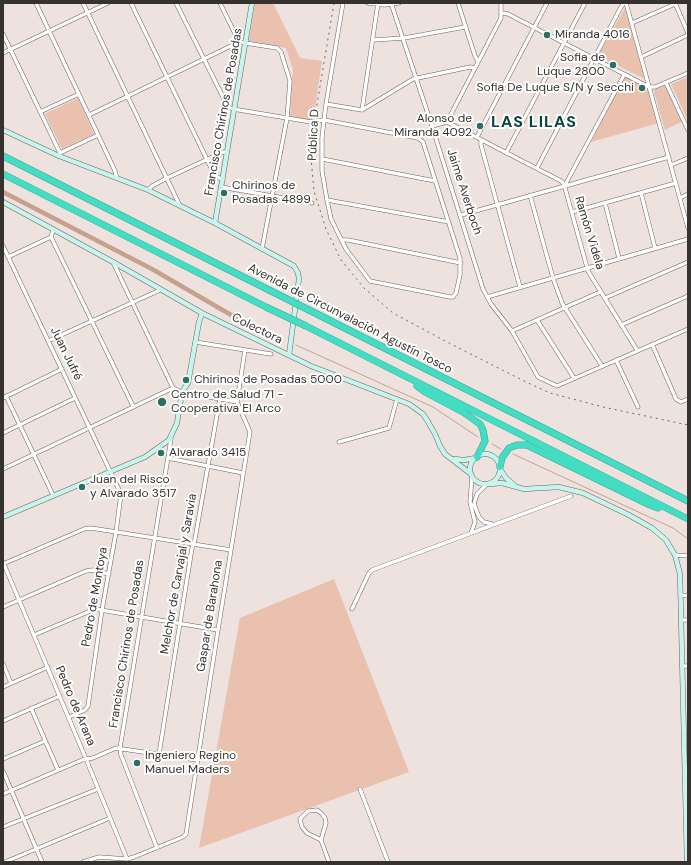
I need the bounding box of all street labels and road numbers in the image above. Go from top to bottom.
street label: Francisco Chirinos de Posadas [202,27,246,197]
street label: Pública D [305,109,323,161]
street label: Jaime Averboch [443,147,485,237]
street label: Ramón Videla [571,195,607,271]
street label: Avenida de Circunvalación Agustín Tosco [246,261,454,377]
street label: Colectora [229,311,285,347]
street label: Juan Jufré [47,325,85,383]
street label: Melchor de Carvajal y Saravia [158,493,200,655]
street label: Pedro de Montoya [79,546,111,648]
street label: Francisco Chirinos de Posadas [107,559,147,729]
street label: Gaspar de Barahona [194,559,226,673]
street label: Pedro de Arana [52,664,98,748]

